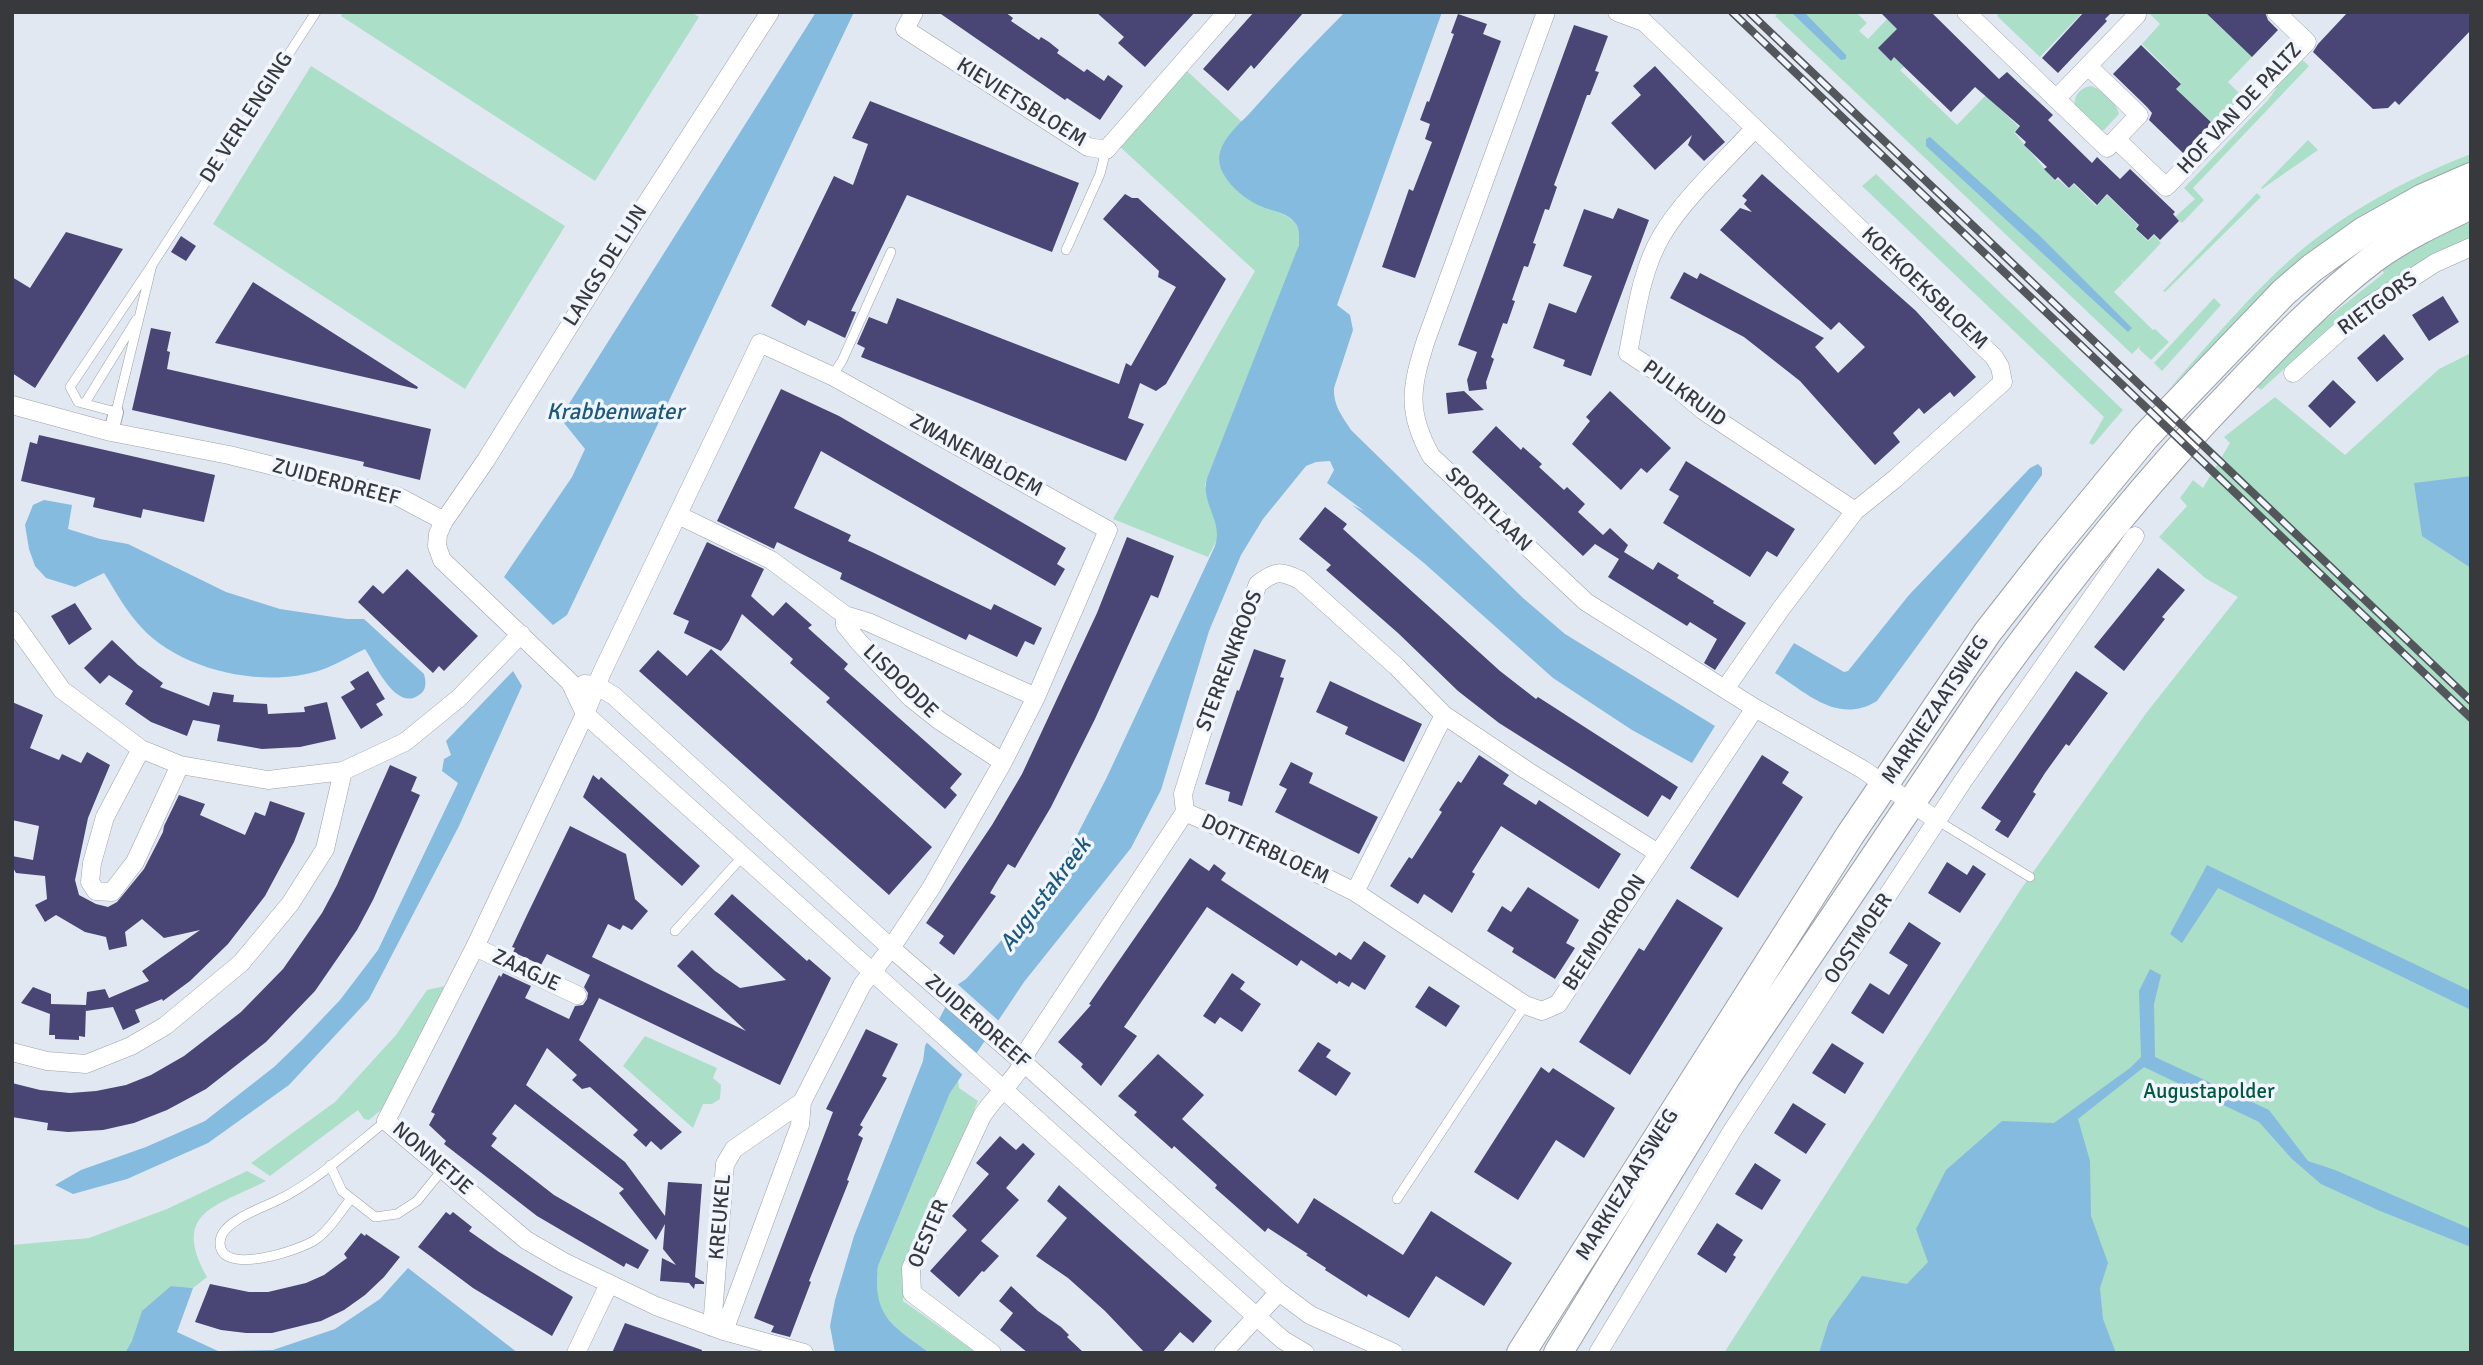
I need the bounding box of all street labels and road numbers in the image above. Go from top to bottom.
street label: HOF VAN DE PALTZ [2173,38,2307,180]
street label: DE VERLENGING [195,48,299,188]
street label: KIEVIETSBLOEM [951,53,1091,153]
street label: LANGS DE LIJN [559,201,653,331]
street label: KOEKOEKSBLOEM [1856,222,1992,356]
street label: RIETGORS [2333,267,2423,341]
street label: PIJLKRUID [1637,355,1731,433]
street label: ZWANENBLOEM [905,409,1047,503]
street label: ZUIDERDREEF [269,454,403,512]
street label: SPORTLAAN [1439,462,1537,558]
street label: STERRENKROOS [1192,587,1268,735]
street label: MARKIEZAATSWEG [1877,631,1995,789]
street label: LISDODDE [857,640,943,724]
street label: DOTTERBLOEM [1197,809,1333,891]
street label: BEEMDKROON [1558,870,1652,996]
street label: OOSTMOER [1819,889,1899,989]
street label: ZAAGJE [488,944,564,998]
street label: ZUIDERDREEF [919,969,1035,1075]
street label: MARKIEZAATSWEG [1571,1105,1685,1265]
street label: NONNETJE [387,1117,477,1201]
street label: KREUKEL [705,1173,737,1261]
street label: OESTER [903,1196,955,1272]

